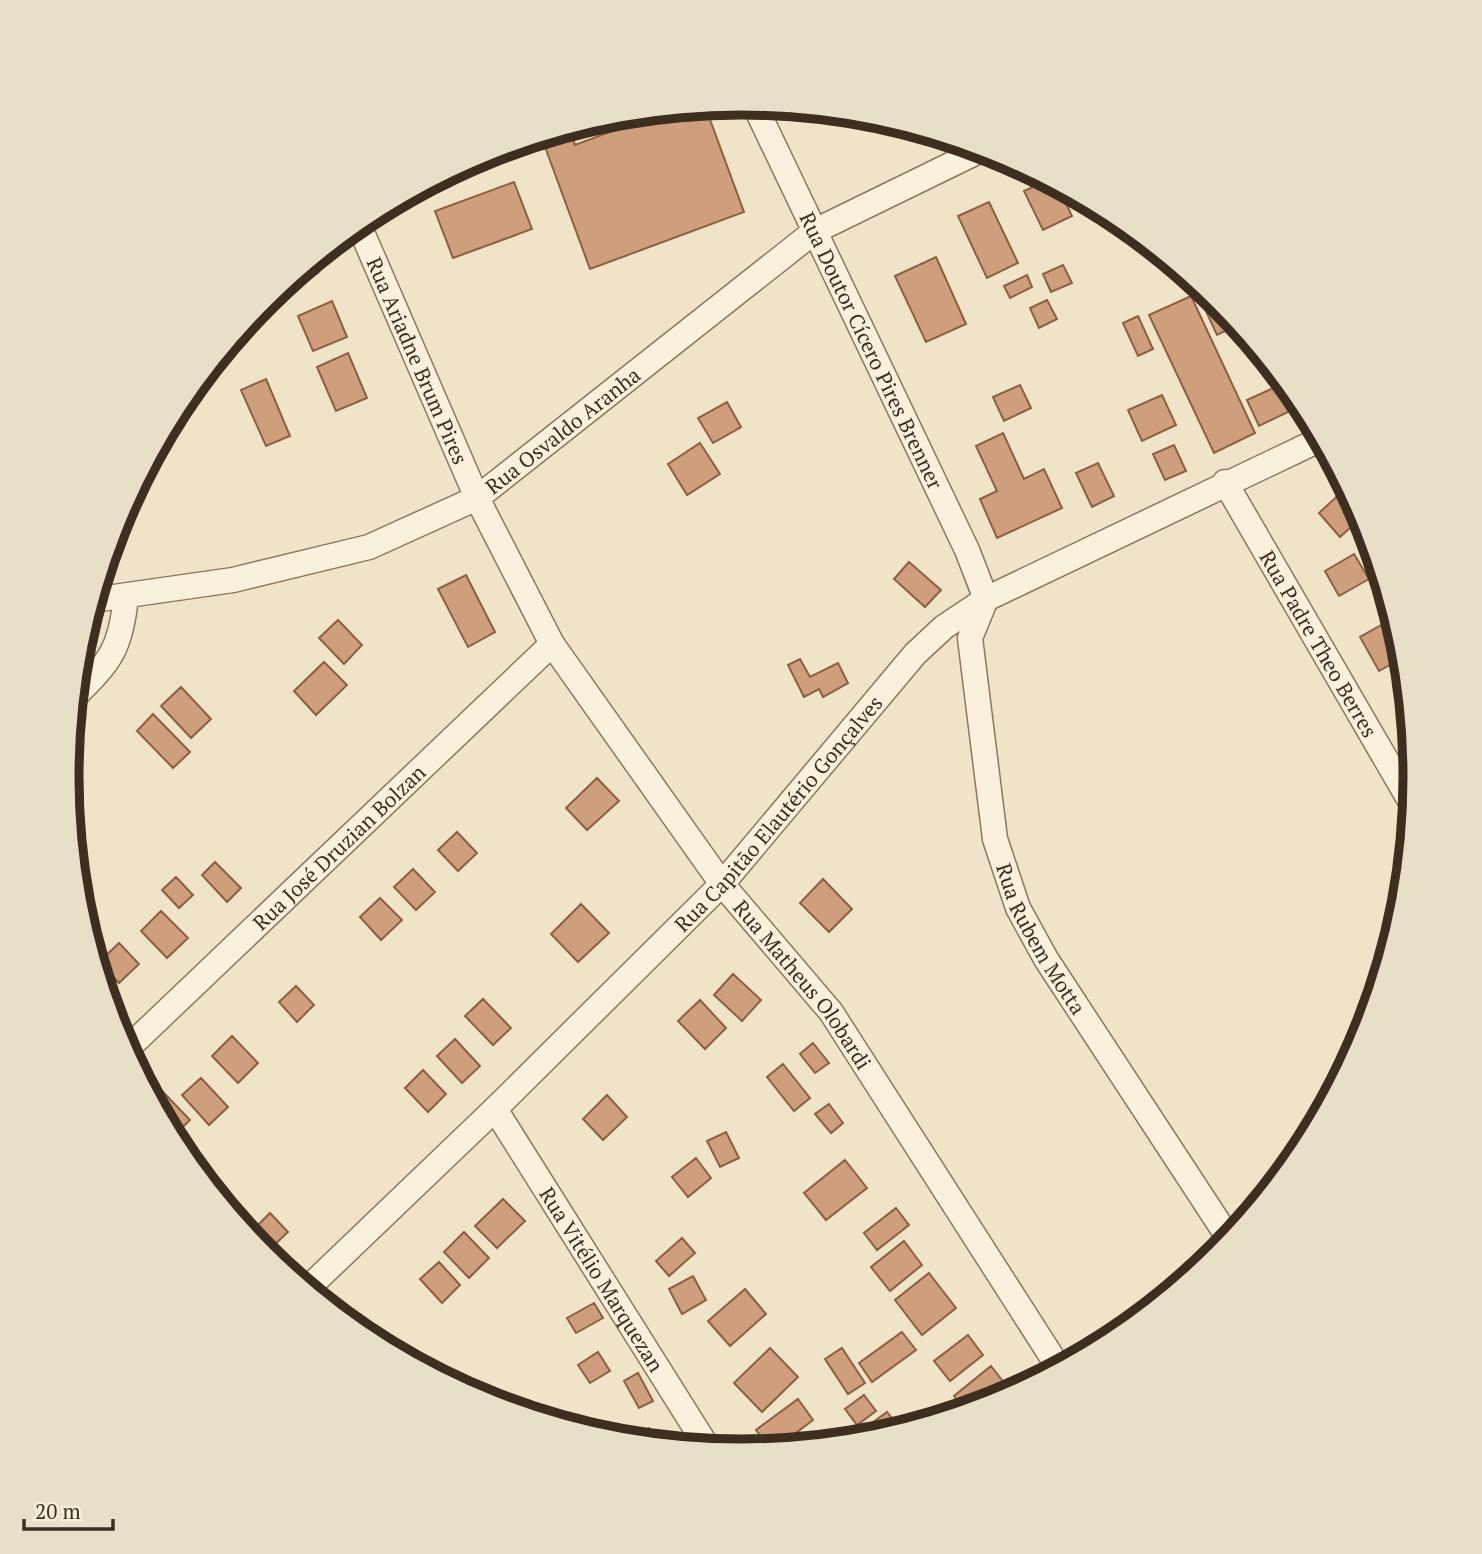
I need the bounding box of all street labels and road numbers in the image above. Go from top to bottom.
street label: Rua Doutor Cícero Pires Brenner [794,207,950,494]
street label: Rua Ariadne Brum Pires [360,253,475,468]
street label: Rua Osvaldo Aranha [479,360,646,500]
street label: Rua Padre Theo Berres [1254,545,1384,742]
street label: Rua Capitão Elautério Gonçalves [668,689,889,938]
street label: Rua José Druzian Bolzan [246,758,432,936]
street label: Rua Rubem Motta [990,860,1093,1020]
street label: Rua Matheus Olobardi [727,894,878,1075]
street label: Rua Vitélio Marquezan [533,1181,671,1377]

